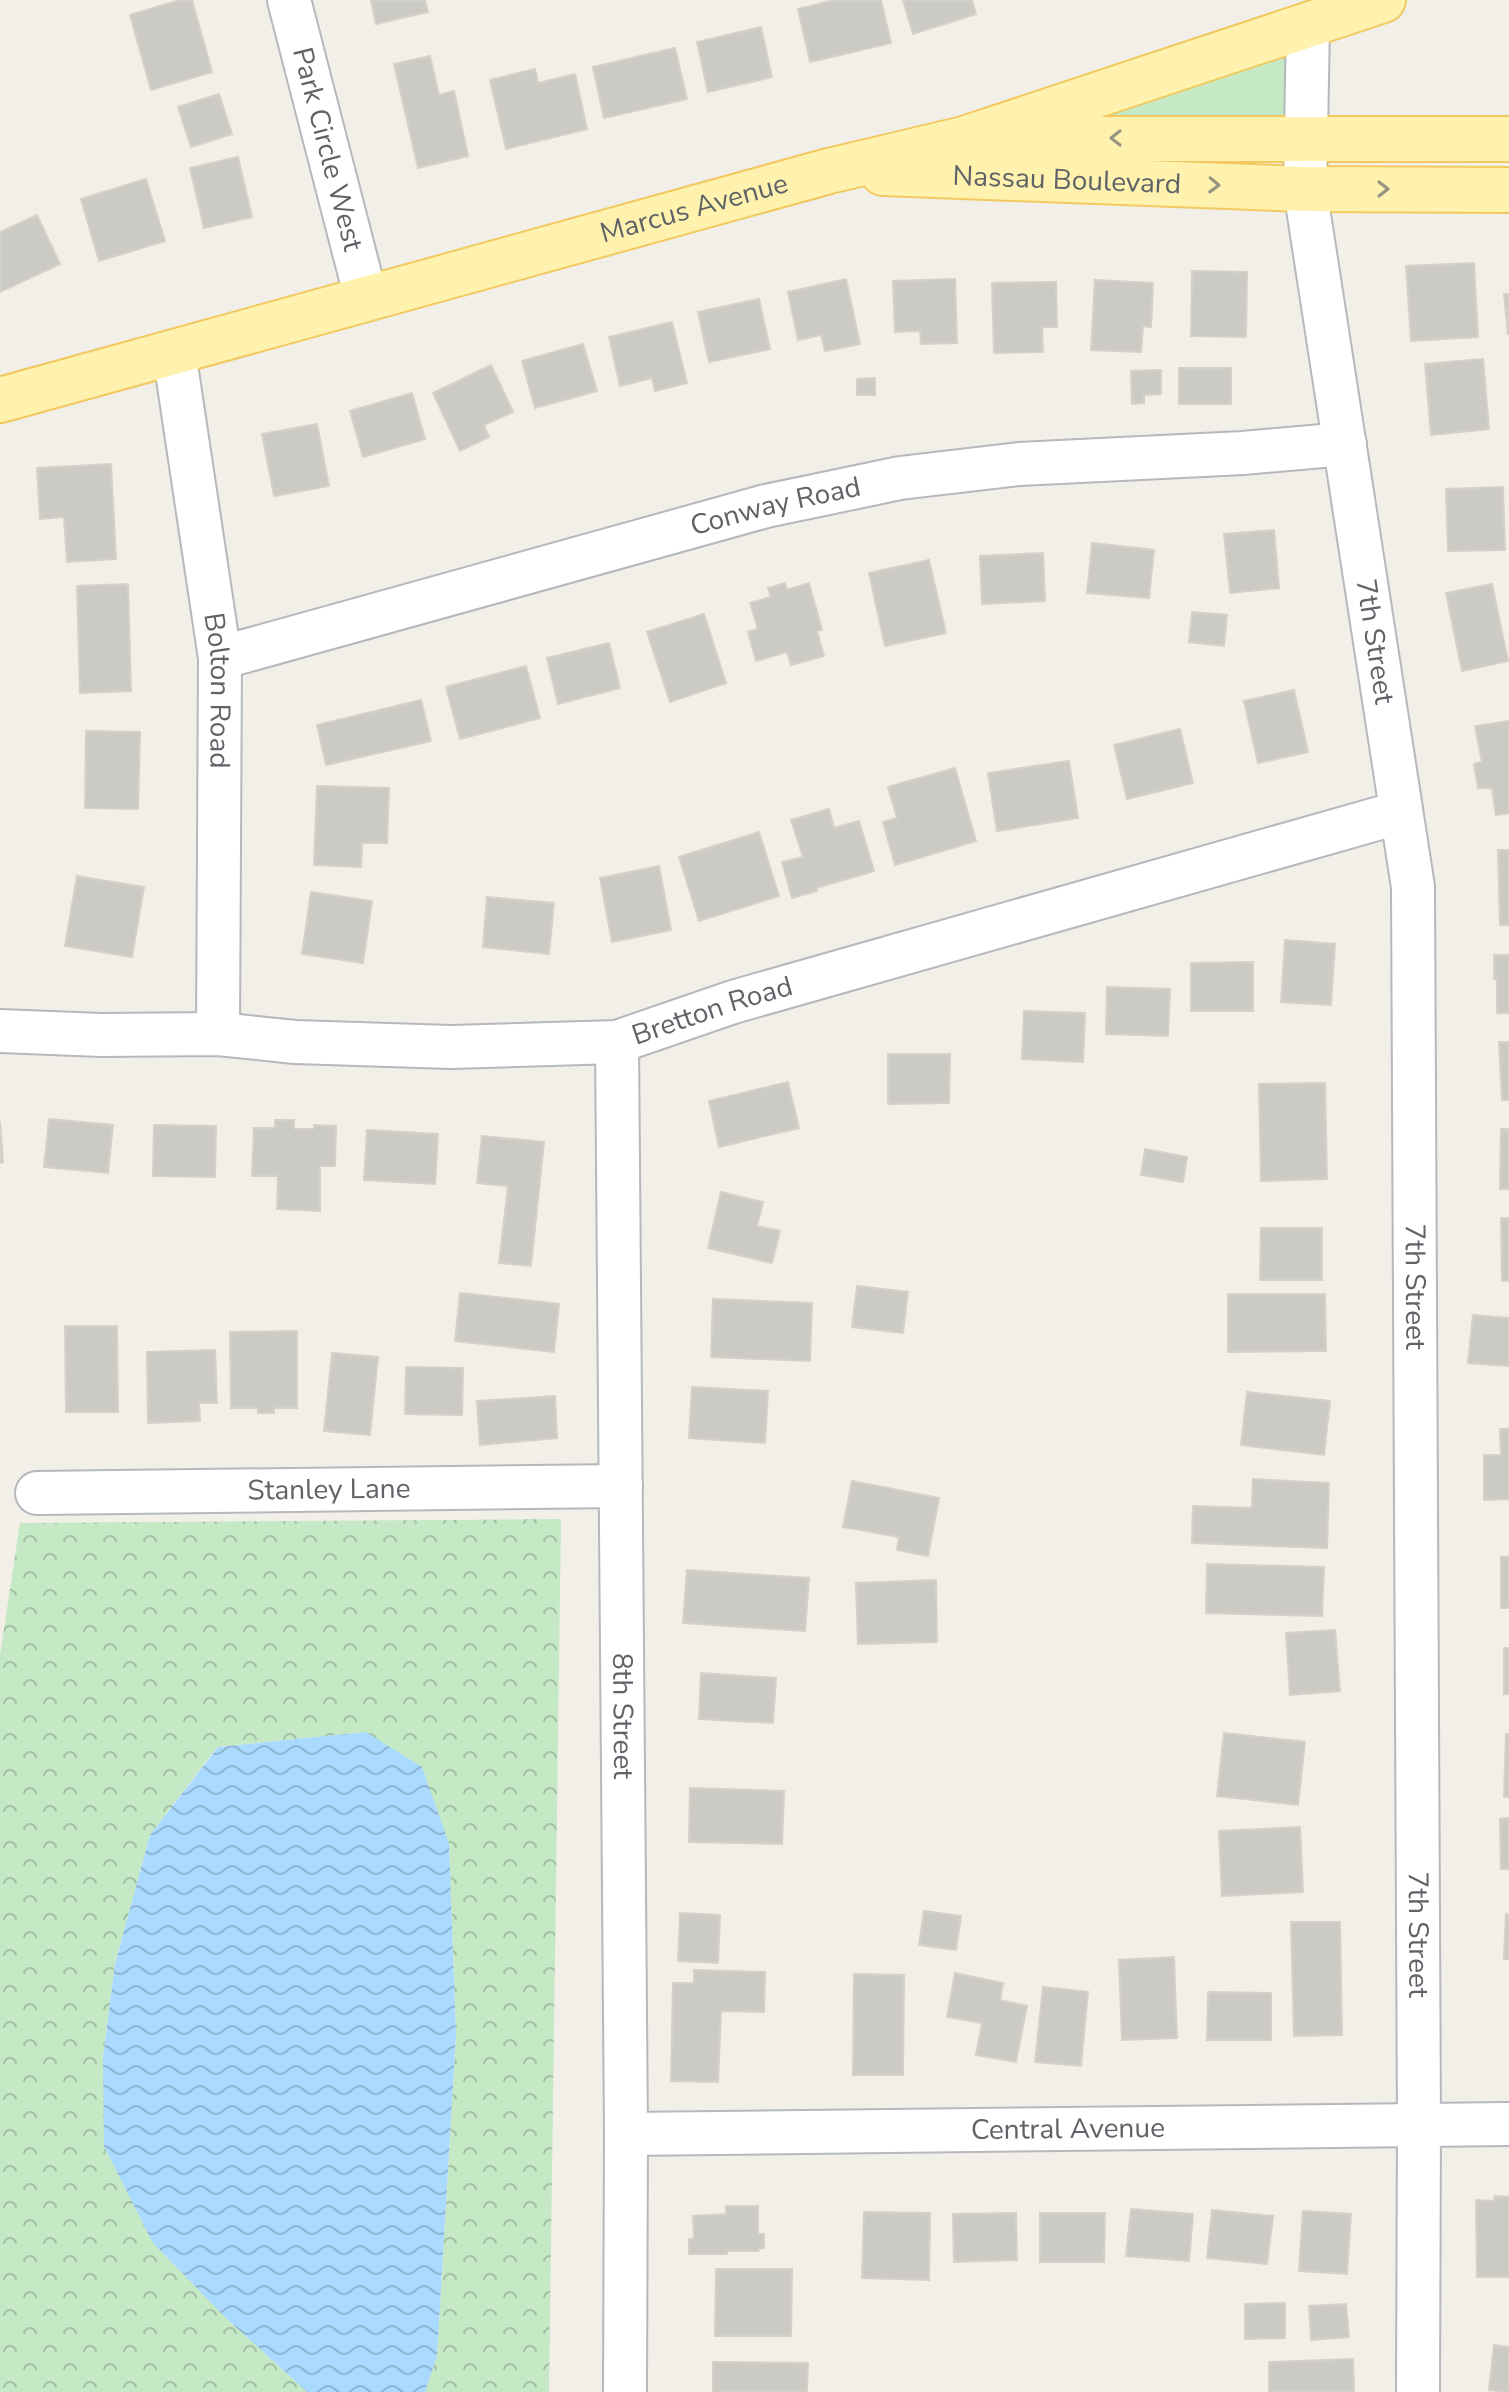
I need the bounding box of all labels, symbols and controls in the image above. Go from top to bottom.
street label: Park Circle West [283,43,372,255]
one-way arrow [1109,129,1122,147]
street label: Nassau Boulevard [952,157,1182,203]
street label: Marcus Avenue [596,164,792,252]
one-way arrow [1208,177,1221,194]
one-way arrow [1377,180,1390,198]
street label: Conway Road [686,468,864,545]
street label: 7th Street [1347,576,1403,707]
street label: Bolton Road [194,610,239,769]
street label: Bretton Road [627,967,797,1054]
street label: 7th Street [1396,1223,1434,1350]
street label: Stanley Lane [247,1470,411,1509]
street label: 8th Street [603,1653,642,1779]
street label: 7th Street [1399,1871,1437,1998]
street label: Central Avenue [971,2109,1165,2149]

